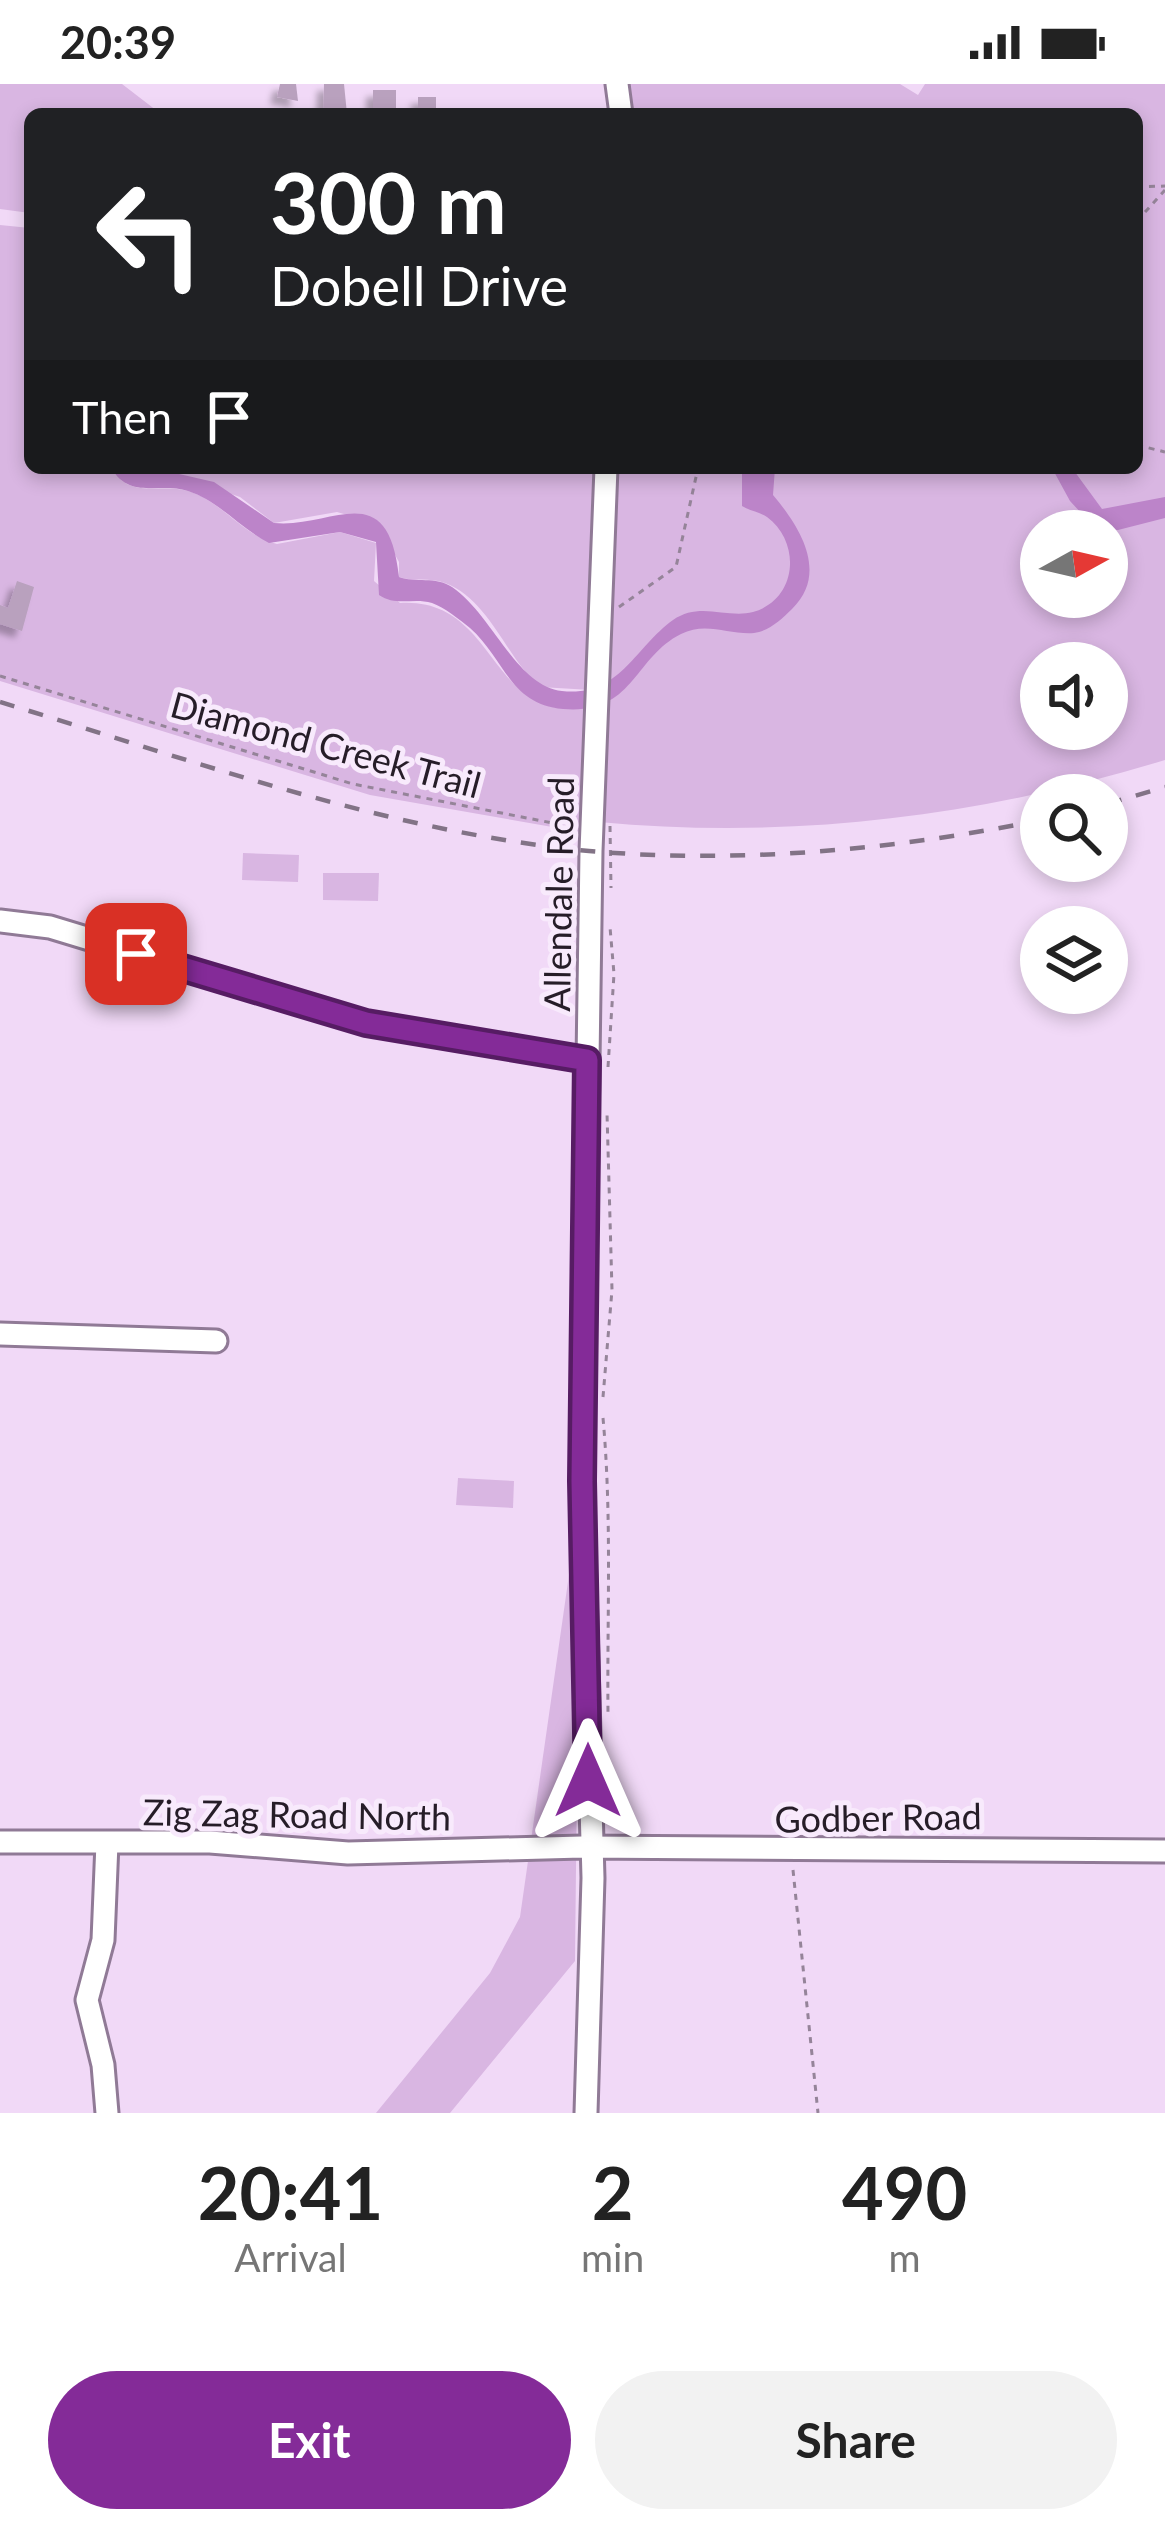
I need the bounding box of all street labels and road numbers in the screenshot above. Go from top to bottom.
street label: Diamond Creek Trail [166,681,486,807]
street label: Allendale Road [534,776,582,1012]
street label: Zig Zag Road North [143,1789,451,1839]
street label: Godber Road [774,1793,982,1841]

